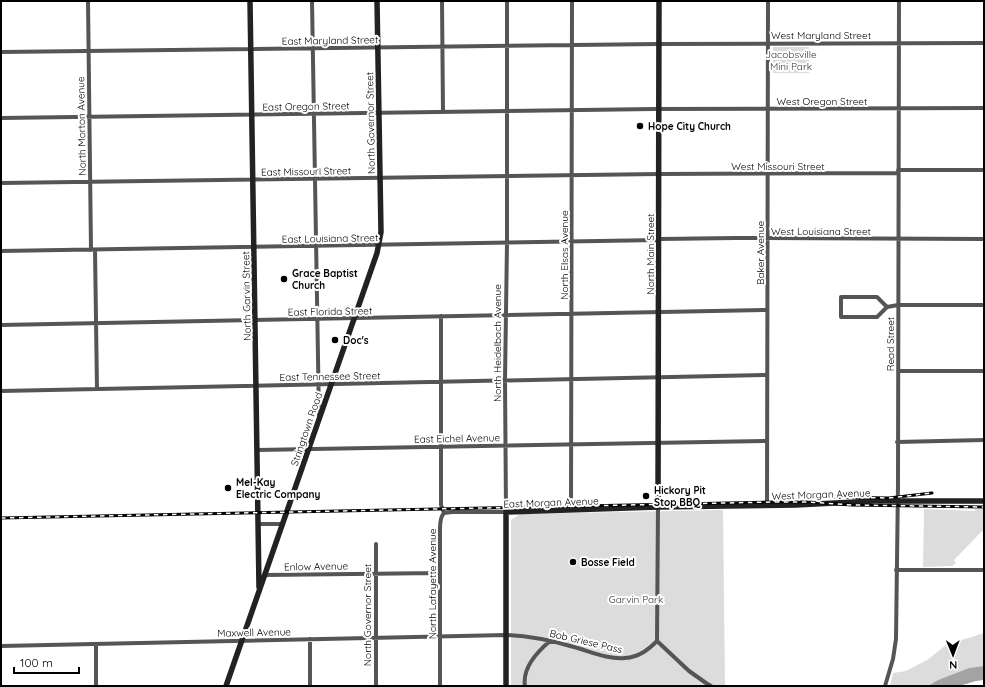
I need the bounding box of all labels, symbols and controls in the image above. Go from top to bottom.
street label: West Maryland Street [771,29,872,42]
street label: East Maryland Street [282,33,379,48]
park label: Jacobsville Mini Park [765,48,817,73]
street label: North Governor Street [363,71,378,174]
street label: North Morton Avenue [74,76,89,176]
street label: West Oregon Street [777,95,868,108]
street label: East Oregon Street [262,99,350,114]
place label: Hope City Church [648,120,731,133]
marker: Hope City Church [635,121,645,131]
street label: West Missouri Street [731,160,825,173]
street label: East Missouri Street [261,164,352,179]
street label: North Elsas Avenue [558,210,571,300]
street label: North Main Street [644,213,657,295]
street label: Baker Avenue [754,221,767,285]
street label: West Louisiana Street [771,225,872,238]
street label: East Louisiana Street [282,231,379,246]
street label: North Garvin Street [239,250,254,341]
place label: Grace Baptist Church [292,267,358,292]
marker: Grace Baptist Church [279,274,289,284]
street label: North Heidelbach Avenue [491,284,504,402]
street label: East Florida Street [288,304,373,319]
street label: Read Street [884,316,897,371]
place label: Doc's [343,334,369,347]
marker: Doc's [330,335,340,345]
street label: East Tennessee Street [279,369,381,384]
street label: Stringtown Road [288,391,325,468]
street label: East Eichel Avenue [414,431,501,446]
place label: Mel-Kay Electric Company [236,476,320,501]
marker: Mel-Kay Electric Company [223,483,233,493]
place label: Hickory Pit Stop BBQ [654,484,706,509]
street label: West Morgan Avenue [771,486,871,503]
marker: Hickory Pit Stop BBQ [641,491,651,501]
street label: East Morgan Avenue [503,494,599,511]
street label: North Lafayette Avenue [426,528,439,639]
place label: Bosse Field [581,556,635,569]
marker: Bosse Field [568,557,578,567]
street label: Enlow Avenue [284,559,349,574]
street label: North Governor Street [361,563,374,666]
park label: Garvin Park [609,593,663,606]
street label: Maxwell Avenue [217,625,291,640]
street label: Bob Griese Pass [548,627,624,656]
north arrow [933,635,973,675]
scale bar [14,649,79,675]
text: 100 m [20,655,53,670]
text: N [949,658,957,672]

